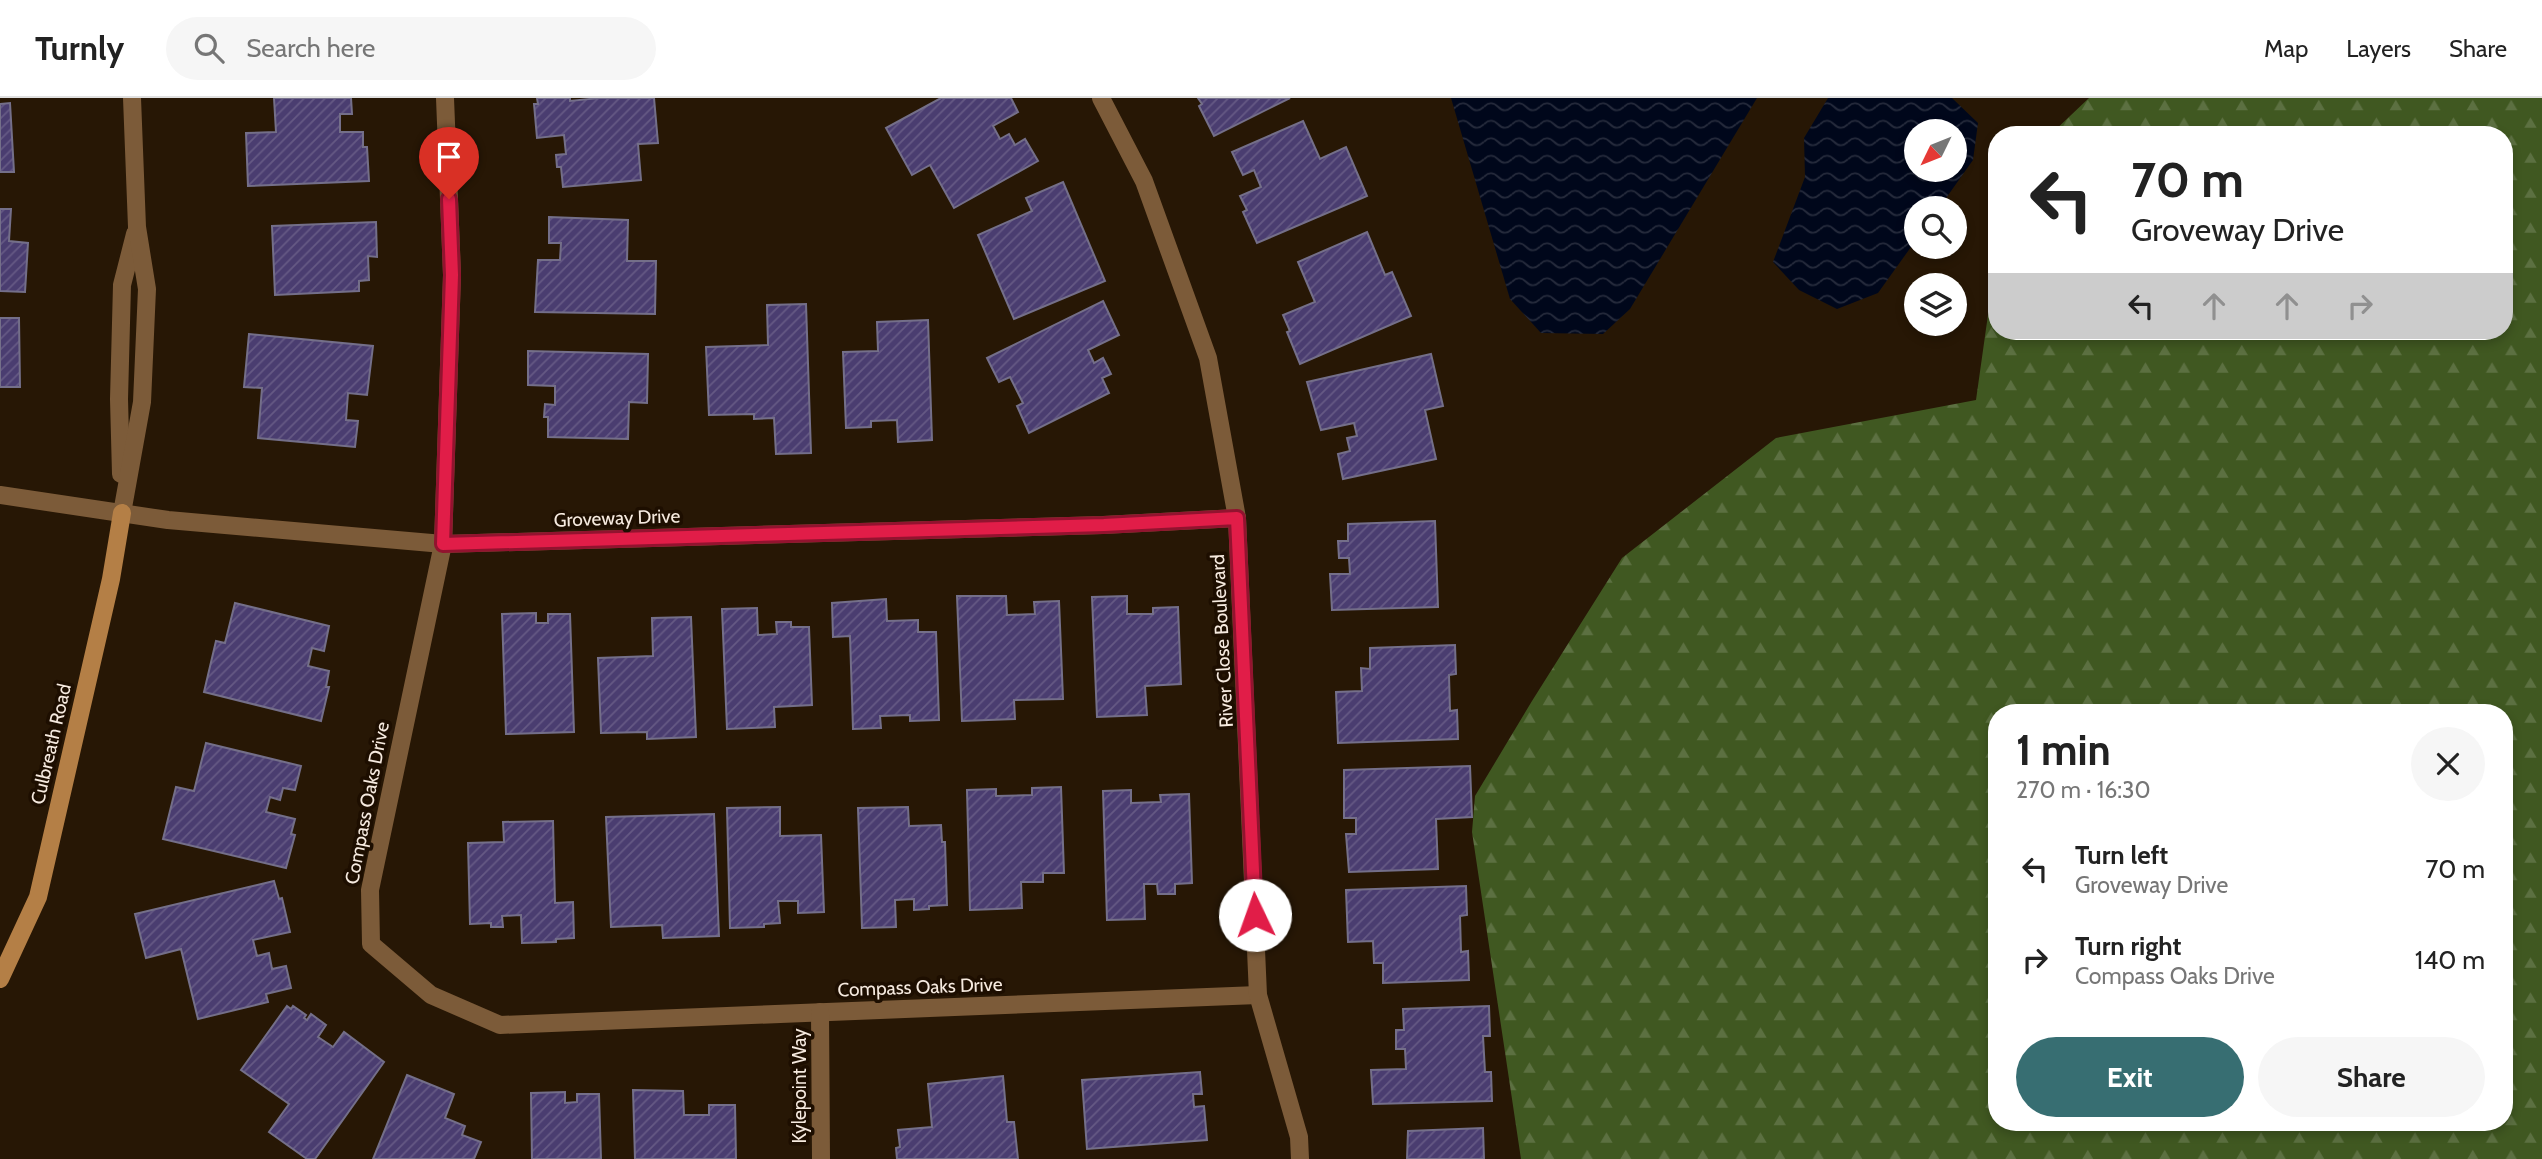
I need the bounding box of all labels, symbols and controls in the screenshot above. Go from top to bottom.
search box [166,17,656,80]
text: Turnly [35,28,124,68]
icon: search [190,29,228,67]
text: Search here [246,32,375,64]
text: Map [2264,34,2308,63]
text: Layers [2346,34,2411,63]
text: Share [2449,34,2507,63]
north arrow [1904,119,1967,182]
map controls [1904,119,1967,336]
pin [419,127,479,199]
icon: arrive [430,138,468,176]
text: 70 m [2131,150,2244,209]
icon: left [2016,154,2107,245]
button: search [1904,196,1967,259]
text: Groveway Drive [2131,210,2344,249]
button: layers [1904,273,1967,336]
icon: left [2122,287,2160,325]
icon: ahead [2195,287,2233,325]
icon: ahead [2268,287,2306,325]
icon: right [2341,287,2379,325]
street label: Groveway Drive [553,504,681,532]
street label: River Close Boulevard [1206,554,1238,728]
street label: Culbreath Road [26,681,76,807]
street label: Compass Oaks Drive [340,720,394,886]
text: 1 min [2016,724,2111,776]
button: close [2411,727,2485,801]
text: 270 m · 16:30 [2016,776,2150,804]
text: Turn left [2075,839,2168,871]
icon: left [2016,850,2054,888]
text: 70 m [2425,853,2485,885]
text: Groveway Drive [2075,871,2228,899]
position arrow [1218,878,1292,952]
text: Turn right [2075,930,2181,962]
icon: right [2016,941,2054,979]
text: 140 m [2415,944,2485,976]
text: Compass Oaks Drive [2075,962,2275,990]
street label: Compass Oaks Drive [837,973,1003,1001]
street label: Kylepoint Way [788,1028,811,1144]
button: Exit [2016,1037,2244,1117]
button: Share [2258,1037,2485,1117]

